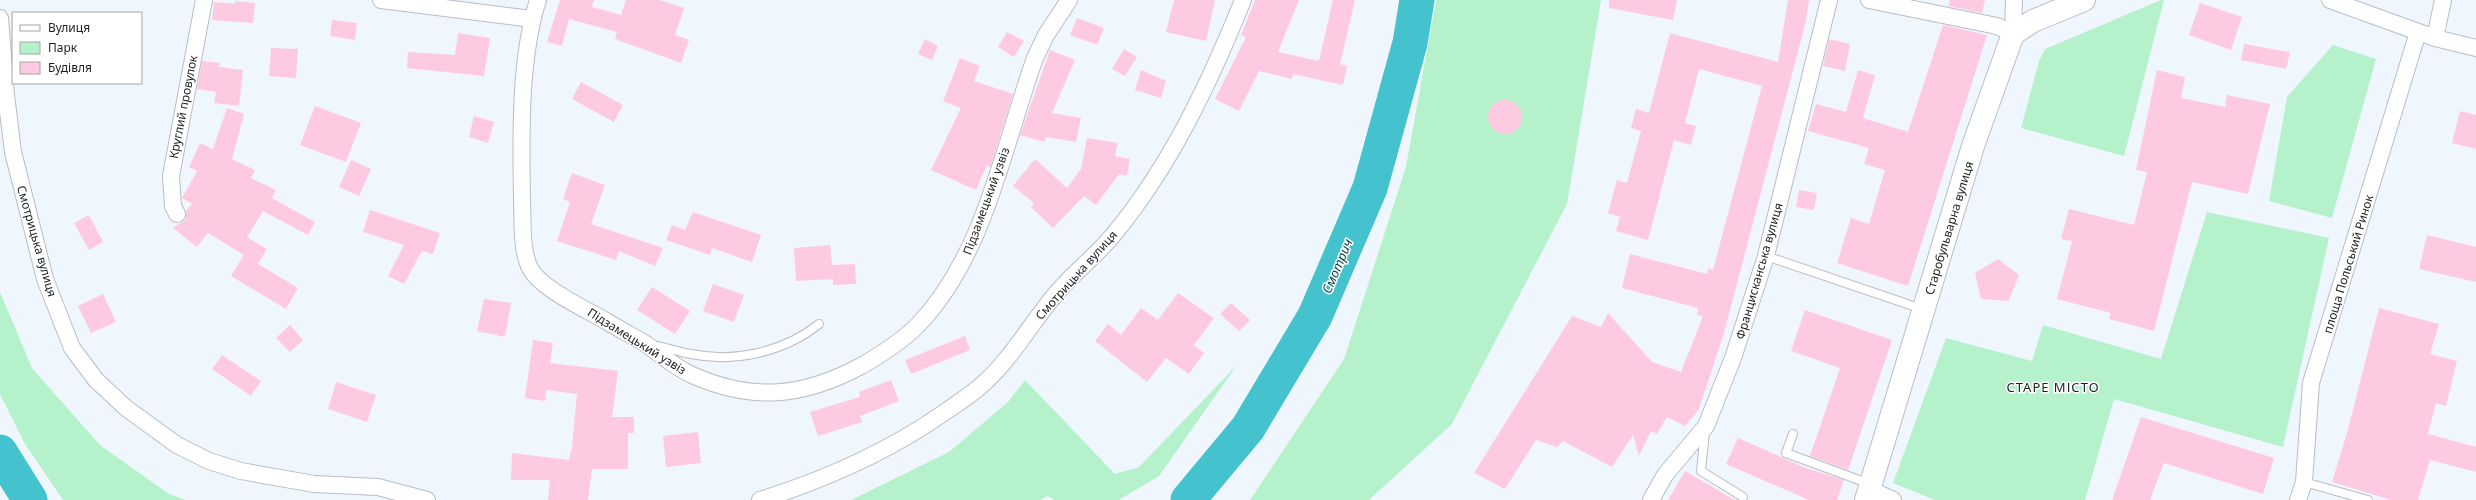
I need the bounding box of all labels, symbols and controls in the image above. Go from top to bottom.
legend [12,12,142,84]
text: Вулиця [48,19,90,36]
text: Парк [48,39,78,56]
street label: Круглий провулок [165,53,201,160]
text: Будівля [48,59,92,76]
street label: Підзамецький узвіз [959,145,1013,257]
street label: Старобульварна вулиця [1921,159,1977,297]
street label: Смотрицька вулиця [13,183,61,299]
street label: площа Польський Ринок [2319,192,2377,335]
street label: Францисканська вулиця [1731,201,1787,341]
street label: Смотрицька вулиця [1031,227,1121,323]
water label: Смотрич [1317,236,1357,296]
street label: Підзамецький узвіз [584,304,690,378]
district label: СТАРЕ МІСТО [2006,378,2100,396]

